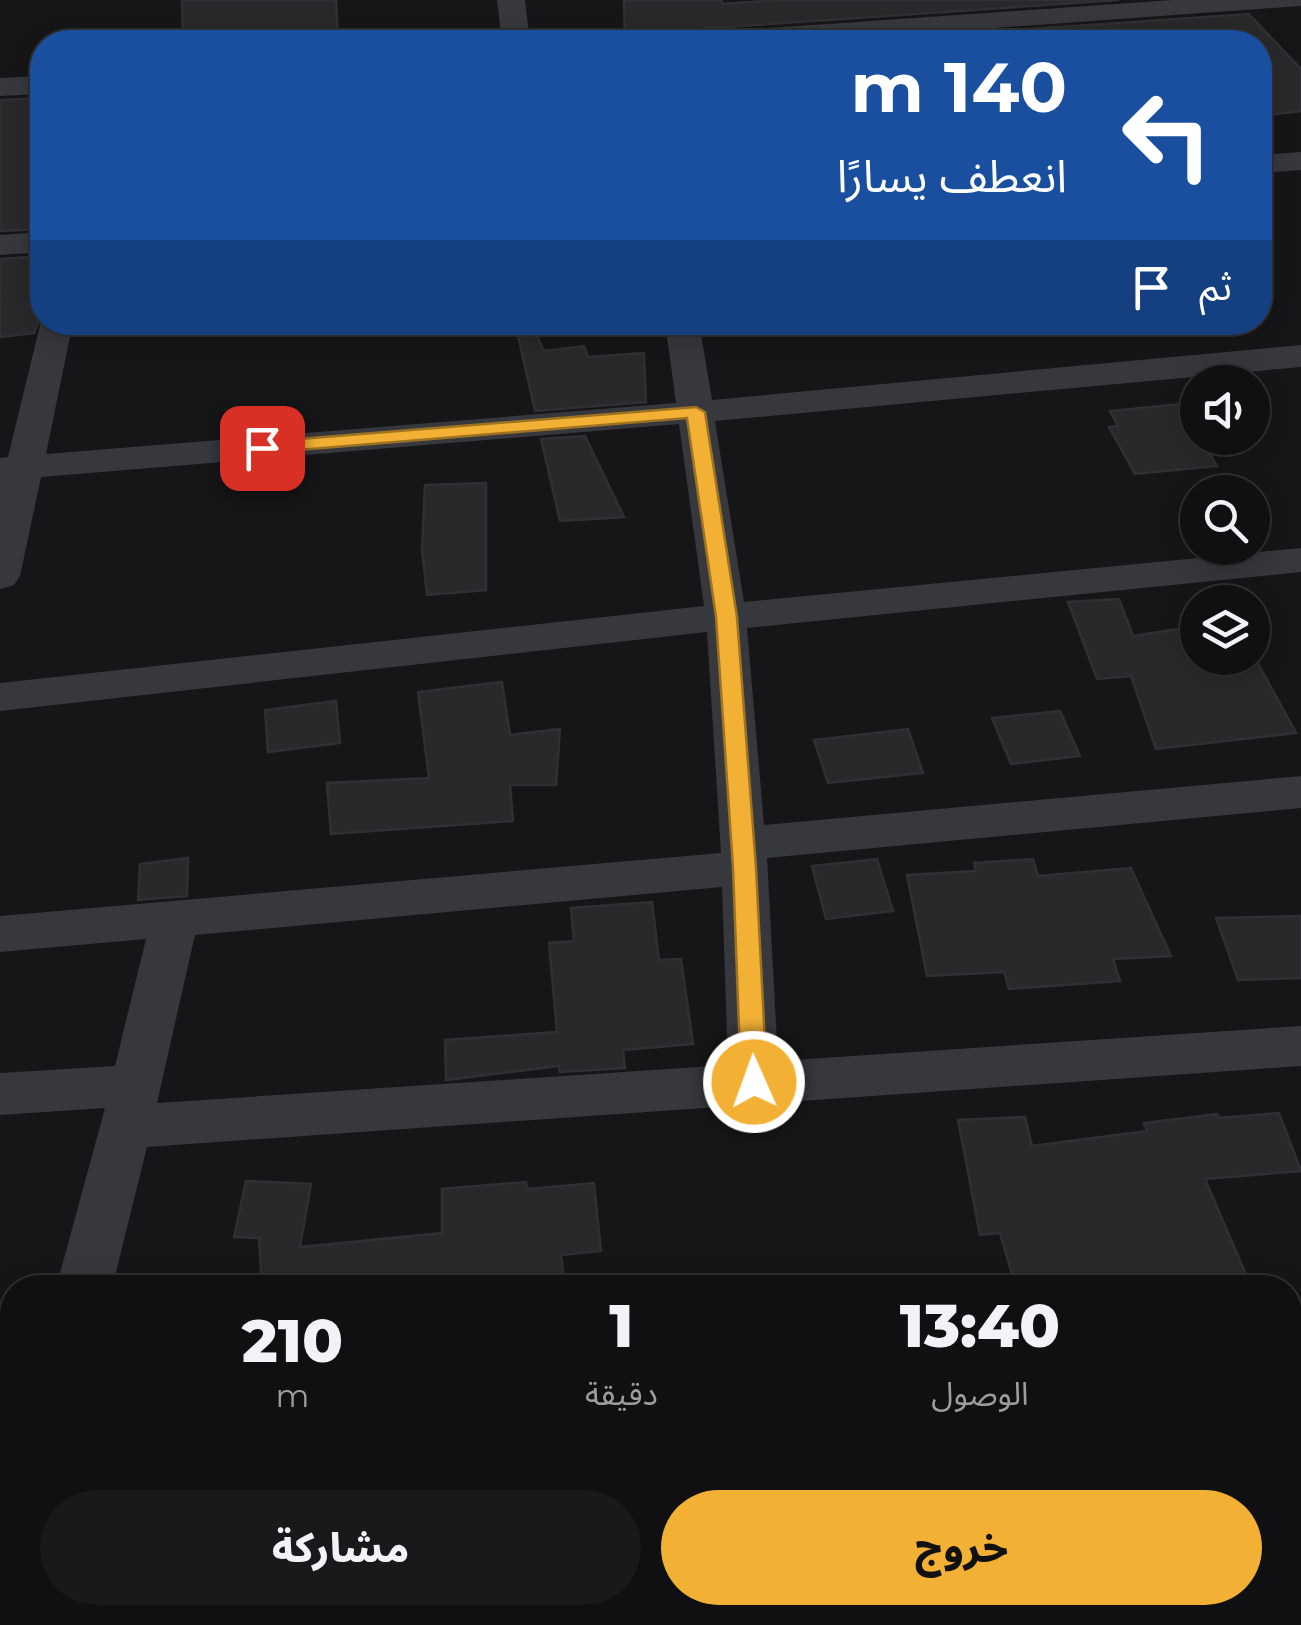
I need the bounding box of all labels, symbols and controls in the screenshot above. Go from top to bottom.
text: 140 m [851,44,1067,130]
icon: left [1102,70,1232,200]
text: انعطف يسارًا [837,148,1067,203]
icon: arrive [1124,260,1179,315]
text: ثم [1199,263,1232,310]
map controls [1180,365,1270,675]
button: sound [1180,365,1270,455]
pin [220,406,305,491]
icon: arrive [235,421,290,476]
button: search [1180,475,1270,565]
button: layers [1180,585,1270,675]
position arrow [702,1030,806,1134]
text: 1 [609,1289,634,1362]
text: 13:40 [900,1289,1060,1362]
text: 210 [242,1304,343,1377]
text: دقيقة [585,1374,658,1413]
text: الوصول [931,1374,1029,1413]
text: m [275,1376,309,1415]
button: مشاركة [40,1490,641,1605]
button: خروج [661,1490,1262,1605]

